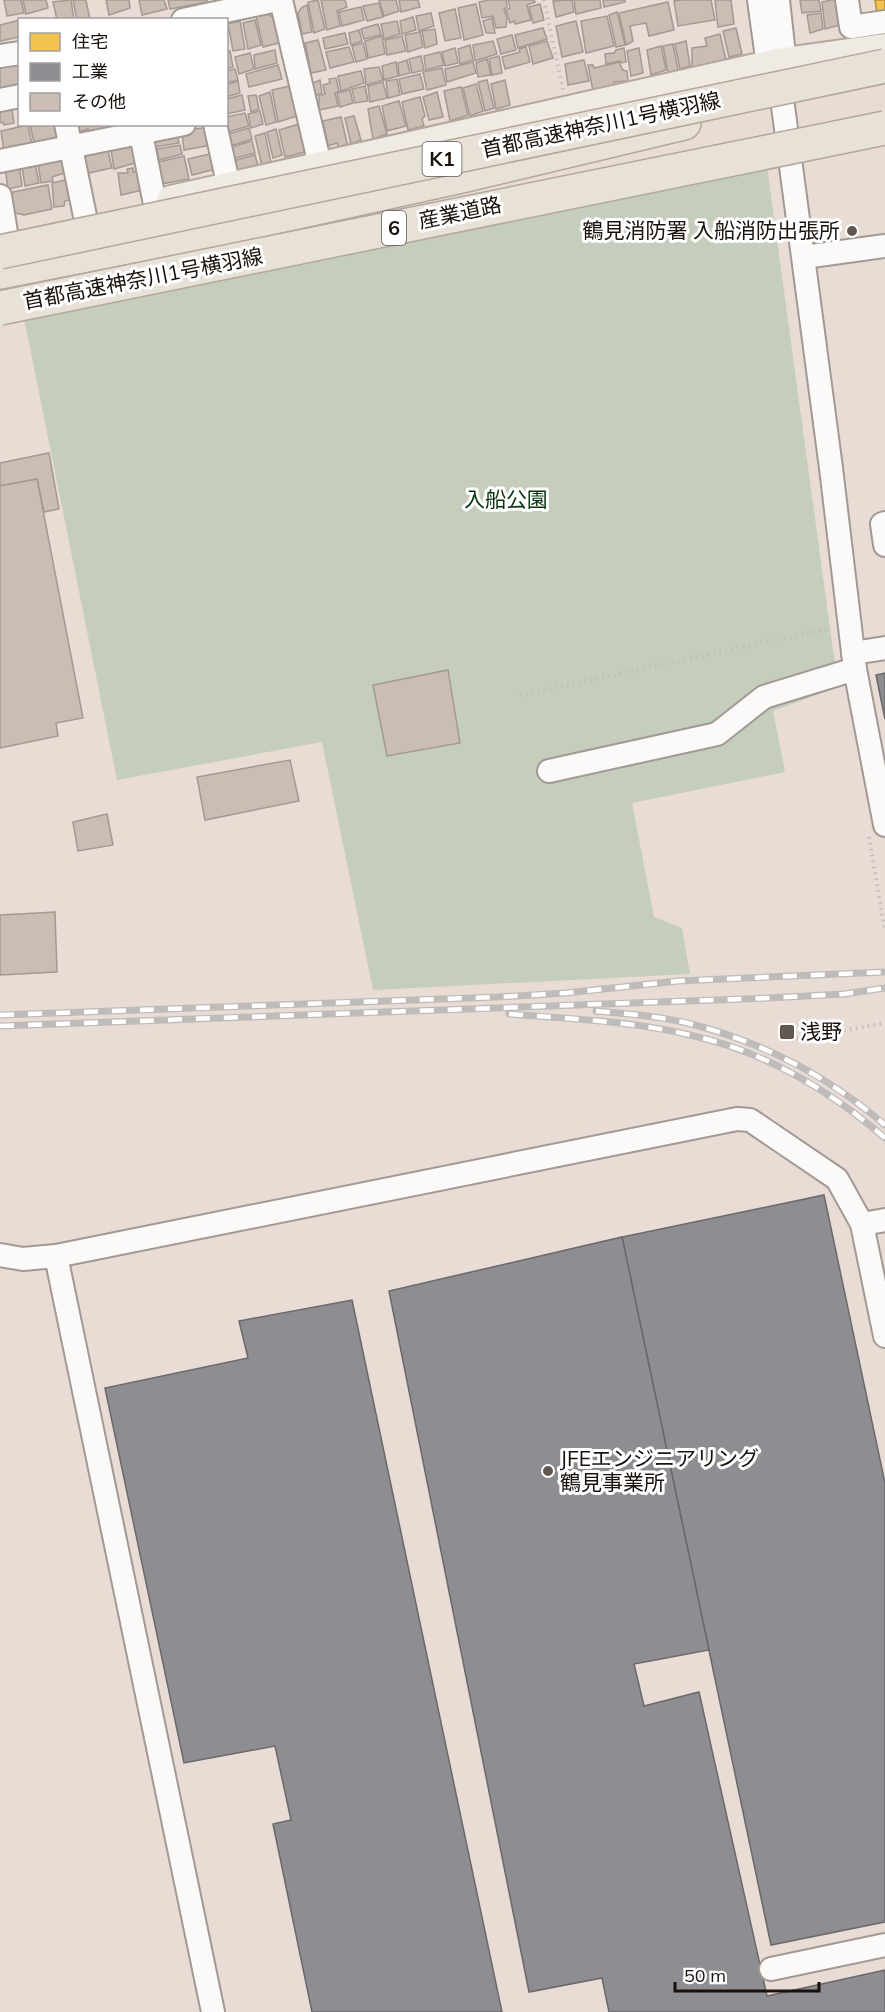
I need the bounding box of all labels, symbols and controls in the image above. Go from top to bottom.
legend [18,18,228,126]
text: 住宅 [72,30,108,53]
text: 工業 [72,60,108,83]
street label: 首都高速神奈川1号横羽線 [479,86,723,162]
text: その他 [72,90,126,113]
road number: K1 [422,142,462,176]
street label: 産業道路 [416,191,504,233]
road number: 6 [382,211,406,245]
place label: 鶴見消防署 入船消防出張所 [583,217,840,243]
marker: 鶴見消防署 入船消防出張所 [845,224,859,238]
street label: 首都高速神奈川1号横羽線 [21,242,265,314]
park label: 入船公園 [464,486,548,512]
place label: 浅野 [800,1018,842,1044]
marker: 浅野 [778,1023,796,1041]
place label: JFEエンジニアリング 鶴見事業所 [560,1445,759,1495]
marker: JFEエンジニアリング 鶴見事業所 [541,1464,555,1478]
scale bar [675,1955,819,1993]
text: 50 m [684,1964,726,1987]

